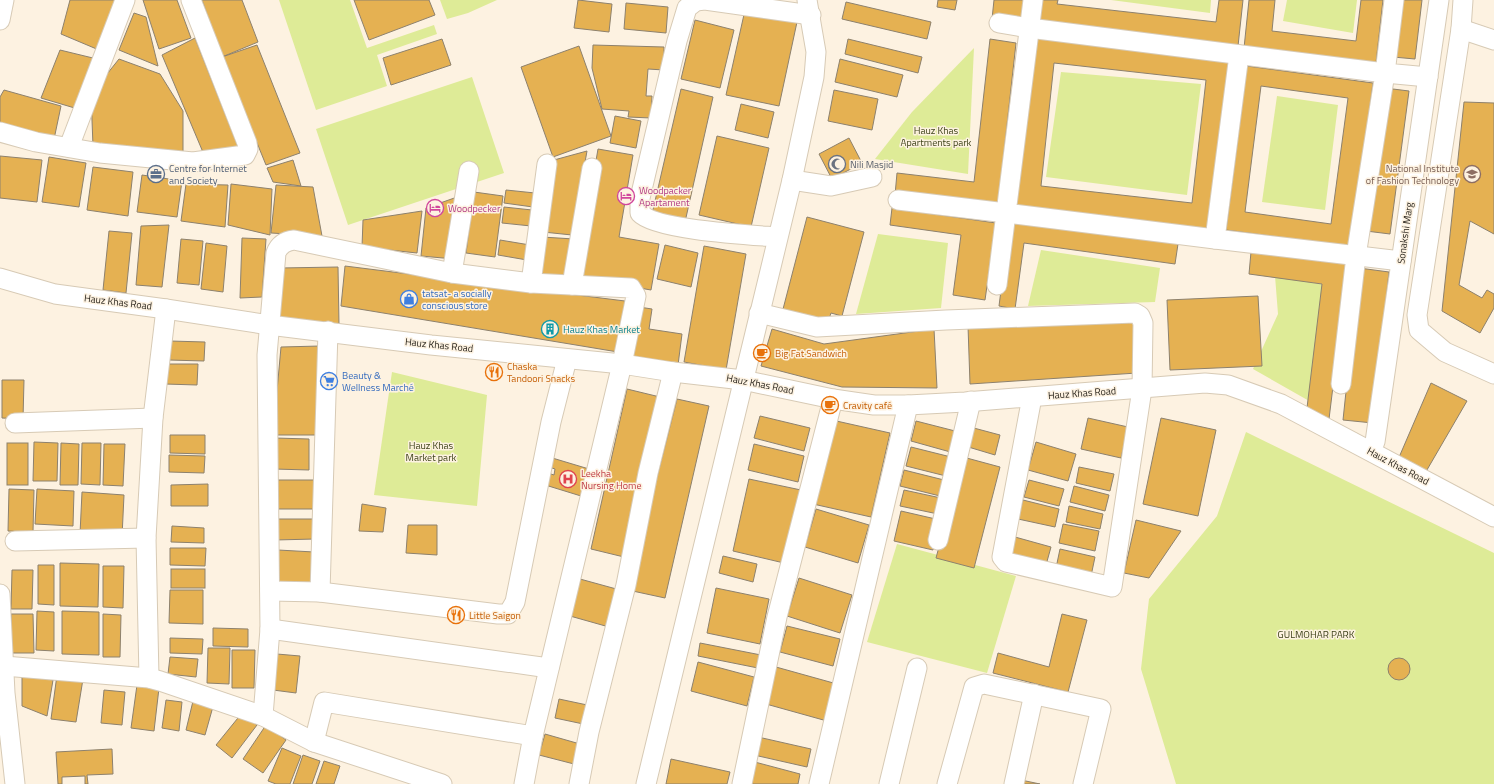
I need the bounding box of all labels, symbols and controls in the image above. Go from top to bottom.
park label: Hauz Khas Apartments park [901,123,972,150]
mosque icon: Nili Masjid [827,154,847,174]
place label: Nili Masjid [850,157,893,172]
place label: Centre for Internet and Society [169,161,247,188]
place label: National Institute of Fashion Technology [1366,161,1459,188]
office icon: Centre for Internet and Society [146,164,166,184]
school or university icon: National Institute of Fashion Technology [1462,164,1482,184]
place label: Woodpacker Apartament [639,183,692,210]
hotel icon: Woodpacker Apartament [616,186,636,206]
hotel icon: Woodpecker [425,198,445,218]
place label: Woodpecker [448,201,501,216]
street label: Sonakshi Marg [1393,201,1417,265]
place label: tatsat- a socially conscious store [422,286,492,313]
shop icon: tatsat- a socially conscious store [399,289,419,309]
street label: Hauz Khas Road [83,290,153,314]
building icon: Hauz Khas Market [540,319,560,339]
place label: Hauz Khas Market [563,322,640,337]
street label: Hauz Khas Road [404,334,474,356]
cafe icon: Big Fat Sandwich [752,343,772,363]
place label: Big Fat Sandwich [775,346,847,361]
place label: Chaska Tandoori Snacks [507,359,575,386]
restaurant icon: Chaska Tandoori Snacks [484,362,504,382]
place label: Beauty & Wellness Marché [342,368,414,395]
street label: Hauz Khas Road [725,370,795,398]
supermarket icon: Beauty & Wellness Marché [319,371,339,391]
street label: Hauz Khas Road [1047,383,1117,403]
cafe icon: Cravity café [820,395,840,415]
place label: Cravity café [843,398,892,413]
park label: Hauz Khas Market park [406,438,457,465]
street label: Hauz Khas Road [1364,443,1432,489]
place label: Leekha Nursing Home [581,466,641,493]
hospital icon: Leekha Nursing Home [558,469,578,489]
restaurant icon: Little Saigon [446,605,466,625]
place label: Little Saigon [469,608,521,623]
park label: GULMOHAR PARK [1278,627,1355,642]

